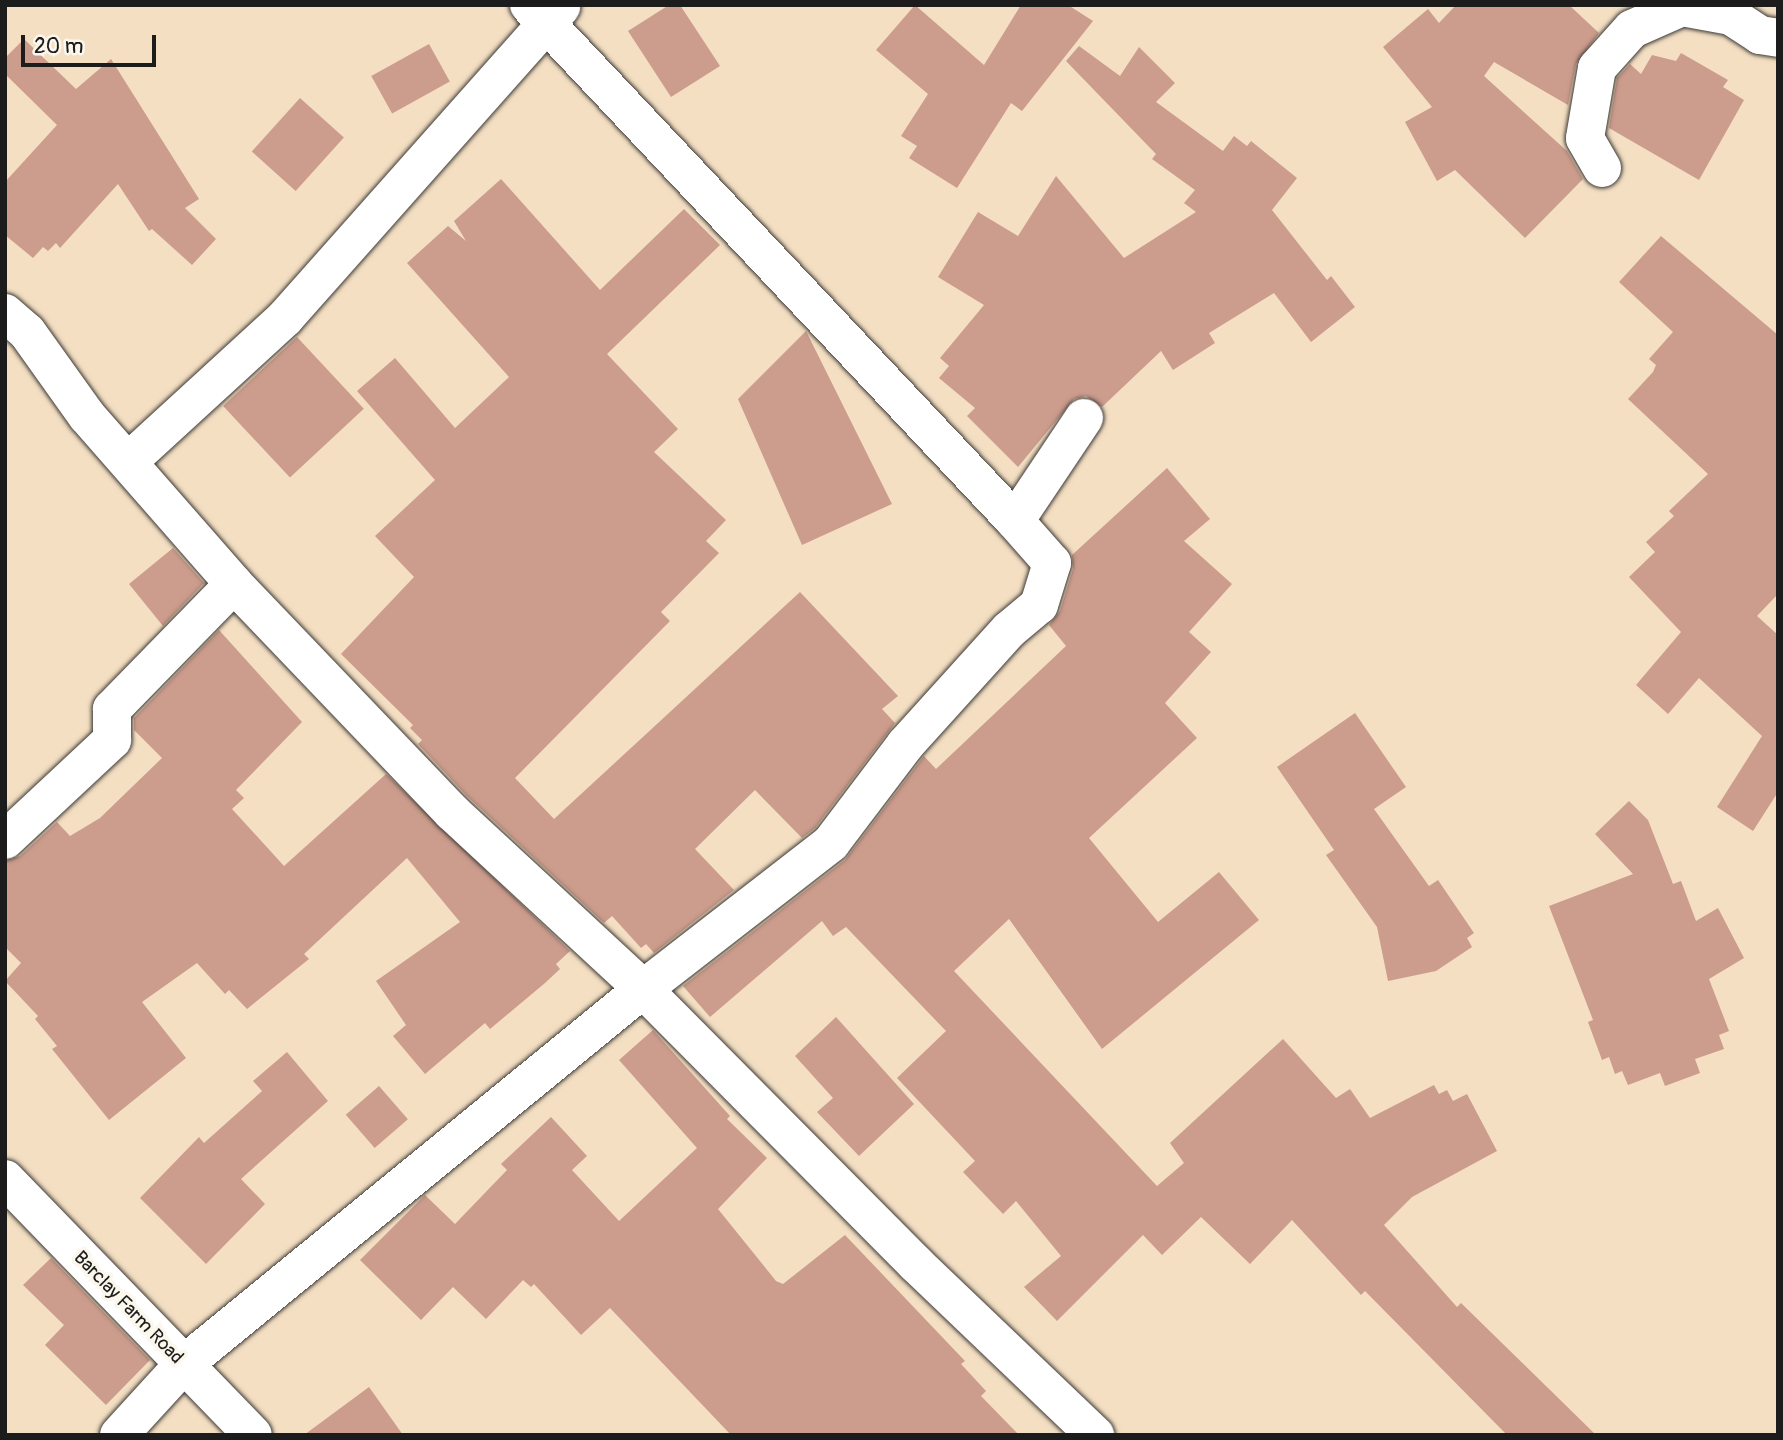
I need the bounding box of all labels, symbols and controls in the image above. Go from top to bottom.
scale bar [24,21,159,65]
text: 20 m [34,33,83,60]
street label: Barclay Farm Road [68,1247,188,1369]

